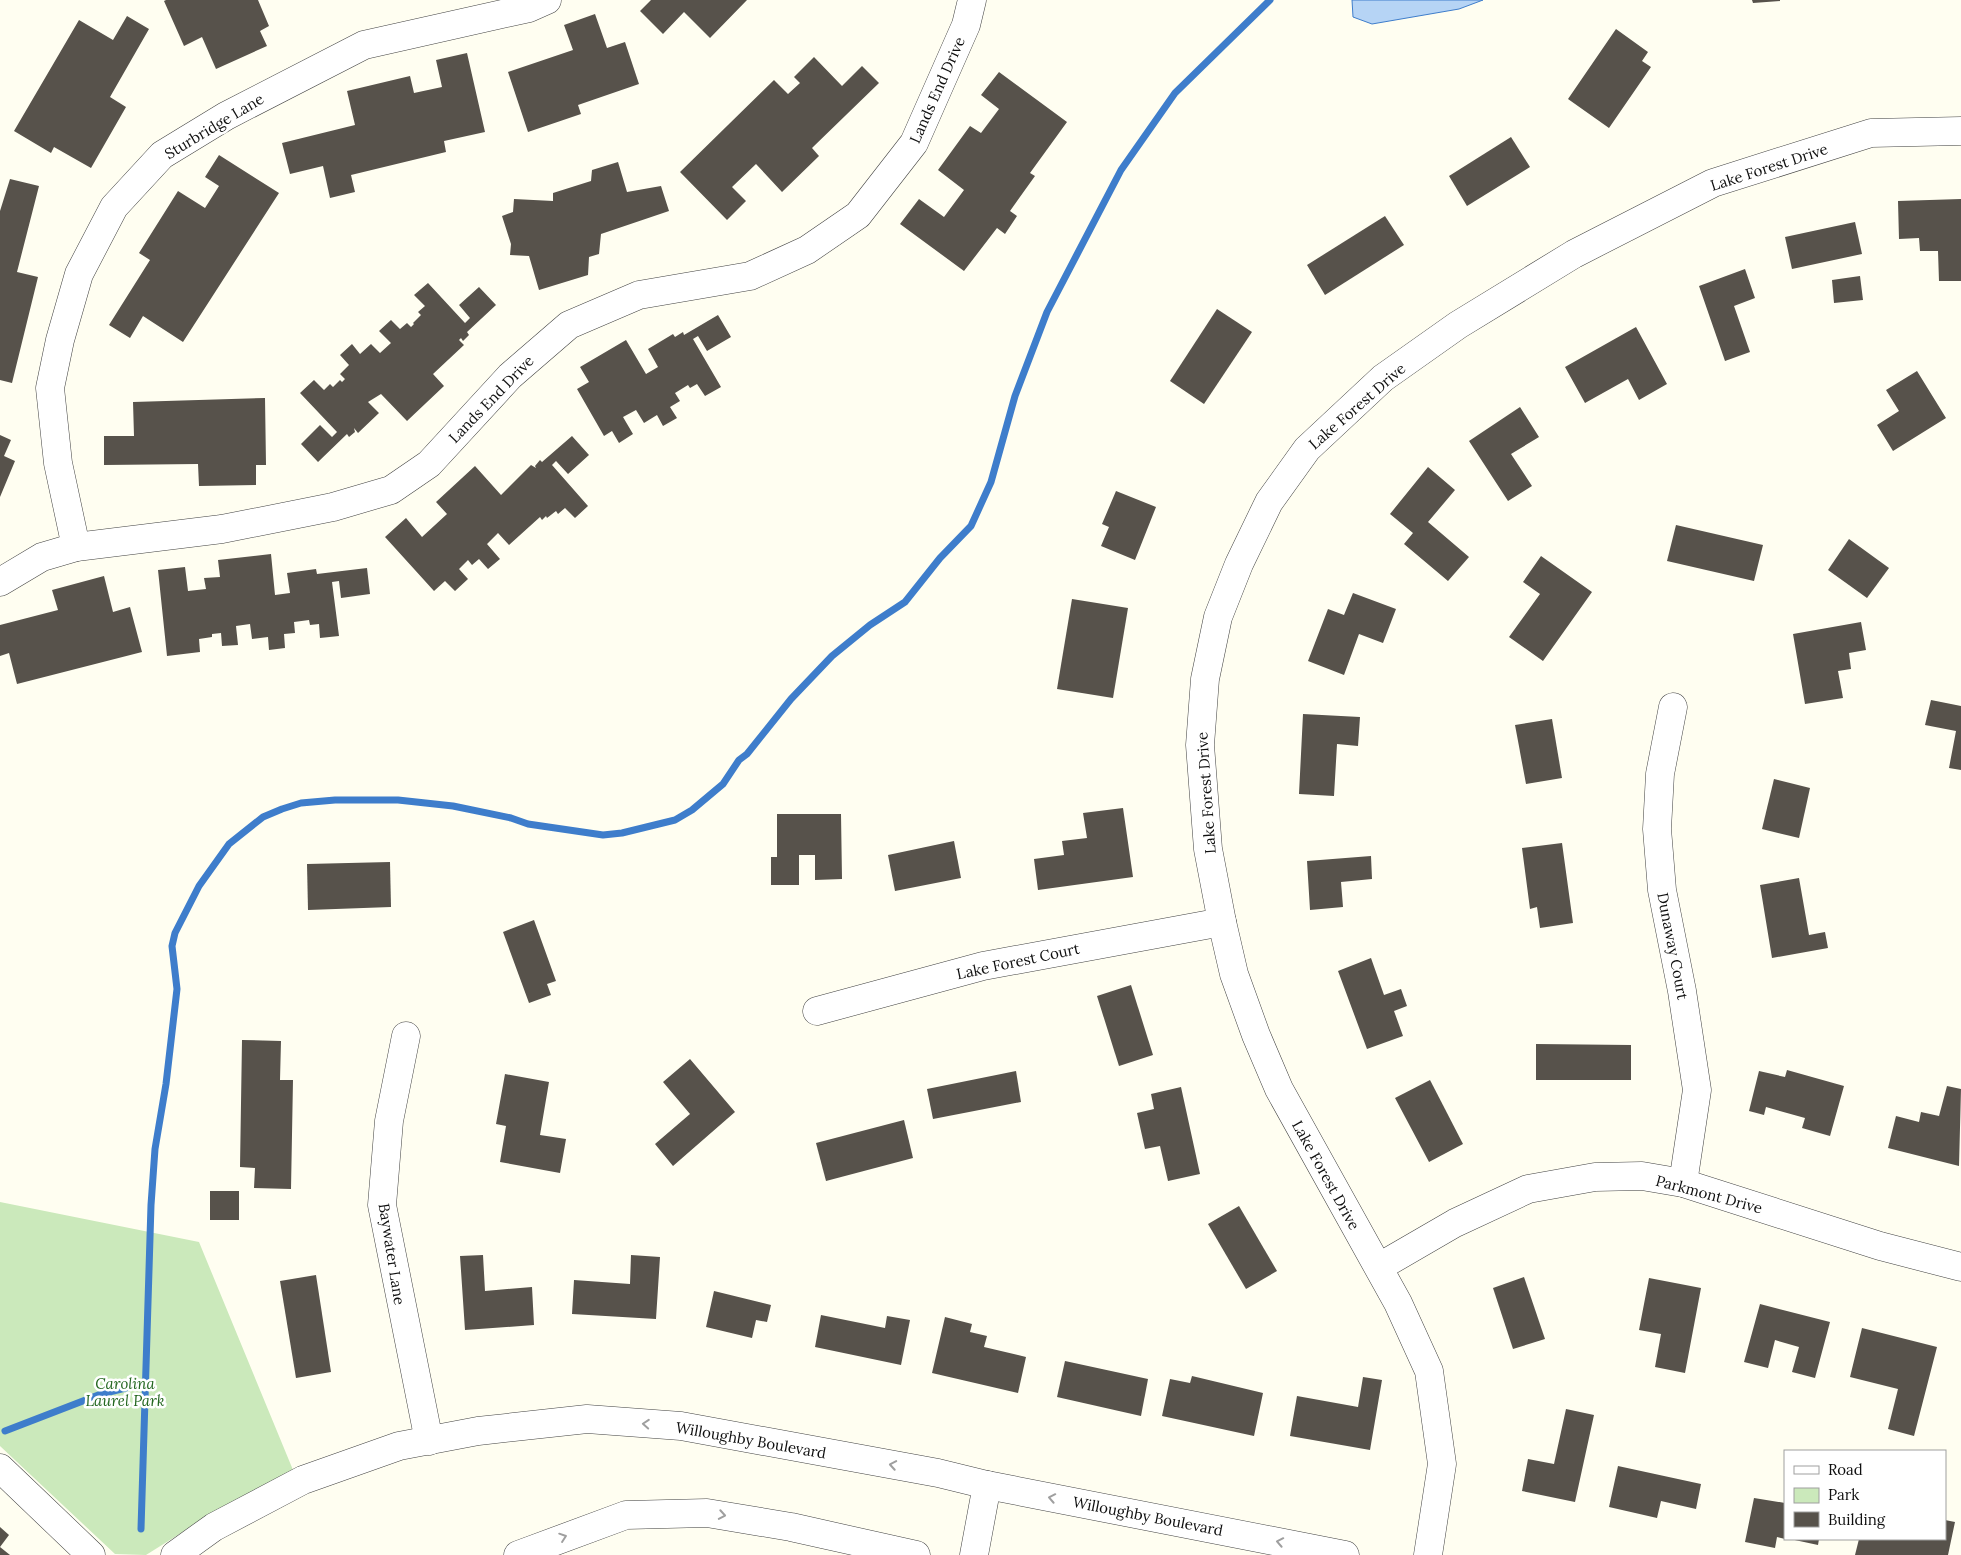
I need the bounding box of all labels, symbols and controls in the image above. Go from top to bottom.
street label: Lands End Drive [905,34,969,146]
street label: Sturbridge Lane [161,89,267,163]
street label: Lake Forest Drive [1708,139,1830,195]
street label: Lands End Drive [444,351,538,447]
street label: Lake Forest Drive [1305,359,1409,453]
street label: Lake Forest Drive [1192,731,1220,855]
street label: Dunaway Court [1653,891,1693,1001]
street label: Lake Forest Court [955,939,1081,983]
street label: Lake Forest Drive [1288,1117,1364,1233]
street label: Parkmont Drive [1654,1171,1764,1217]
street label: Baywater Lane [375,1202,409,1306]
park label: Carolina Laurel Park [85,1374,165,1410]
street label: Willoughby Boulevard [674,1417,828,1463]
one-way arrow [642,1418,650,1429]
legend [1784,1450,1946,1540]
one-way arrow [888,1460,897,1470]
text: Road [1828,1460,1863,1479]
text: Park [1828,1485,1859,1504]
street label: Willoughby Boulevard [1071,1492,1225,1540]
one-way arrow [1047,1493,1056,1503]
one-way arrow [717,1510,726,1520]
text: Building [1828,1510,1886,1529]
one-way arrow [558,1533,567,1543]
one-way arrow [1276,1538,1284,1548]

